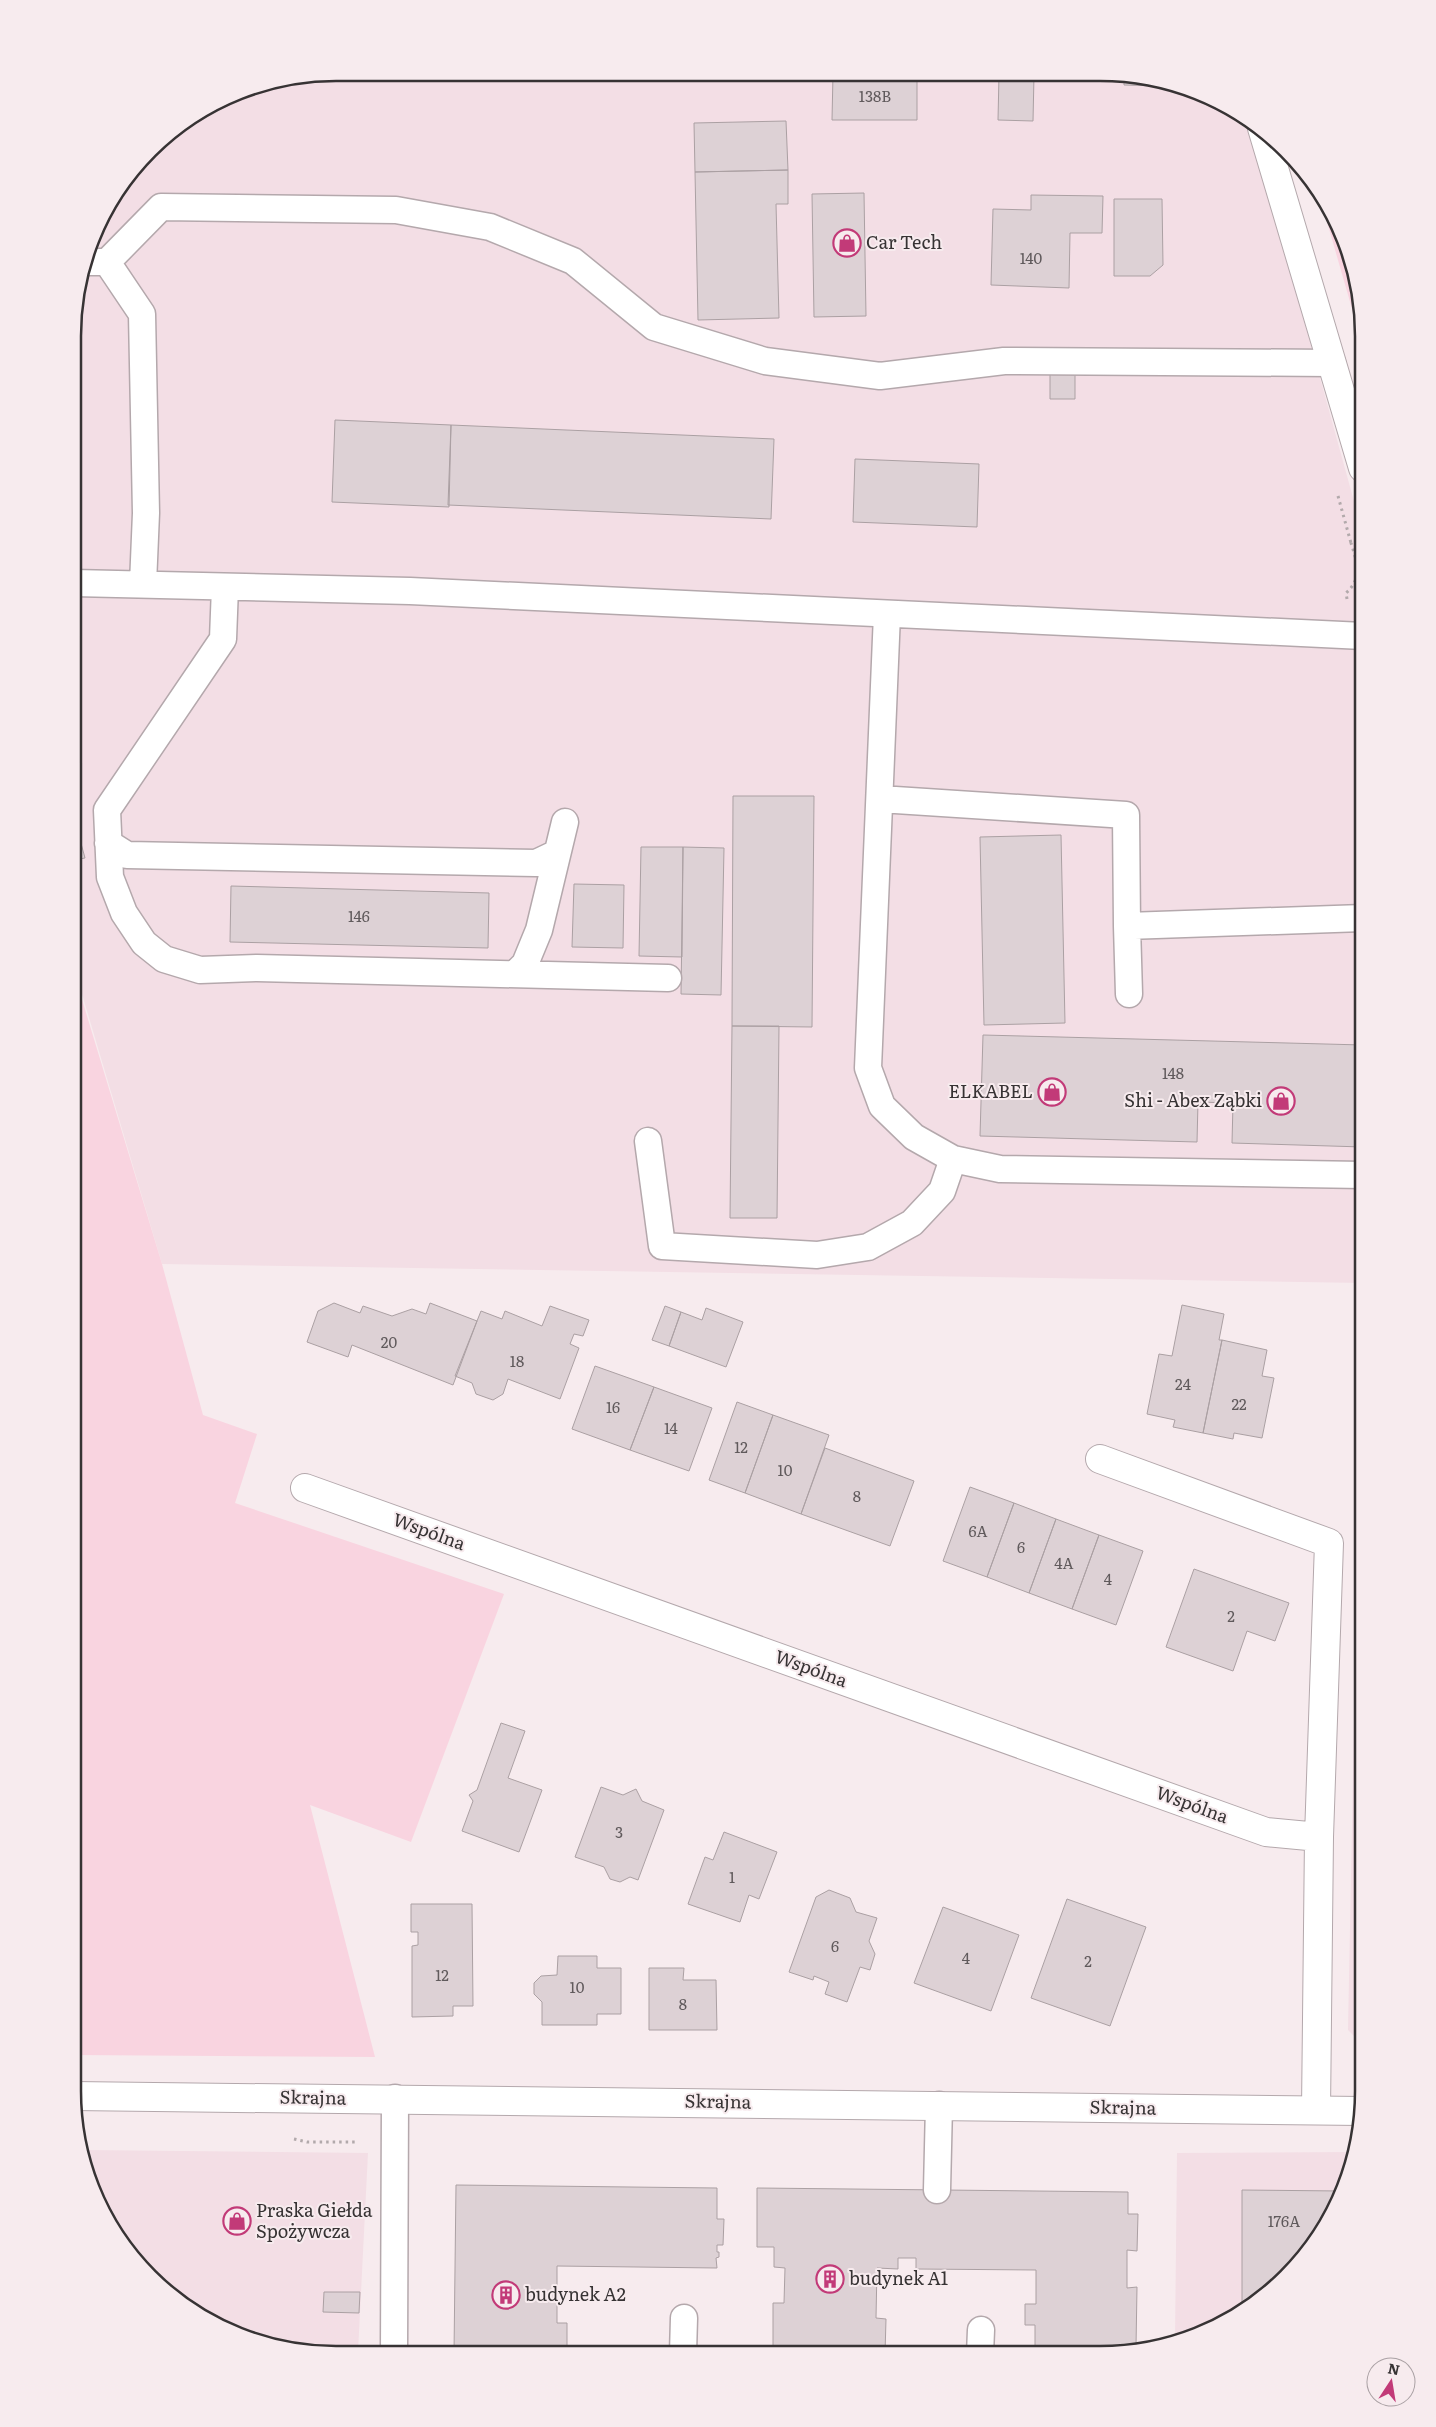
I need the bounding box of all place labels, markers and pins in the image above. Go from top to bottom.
shop icon: Car Tech [832,228,862,258]
place label: Car Tech [866,228,942,255]
place label: ELKABEL [948,1077,1033,1104]
shop icon: ELKABEL [1037,1077,1067,1107]
place label: Shi - Abex Ząbki [1124,1086,1262,1113]
shop icon: Shi - Abex Ząbki [1266,1086,1296,1116]
place label: Praska Giełda Spożywcza [256,2196,373,2244]
shop icon: Praska Giełda Spożywcza [222,2206,252,2236]
building icon: budynek A1 [815,2264,845,2294]
place label: budynek A1 [849,2264,948,2291]
building icon: budynek A2 [491,2280,521,2310]
place label: budynek A2 [525,2280,626,2307]

